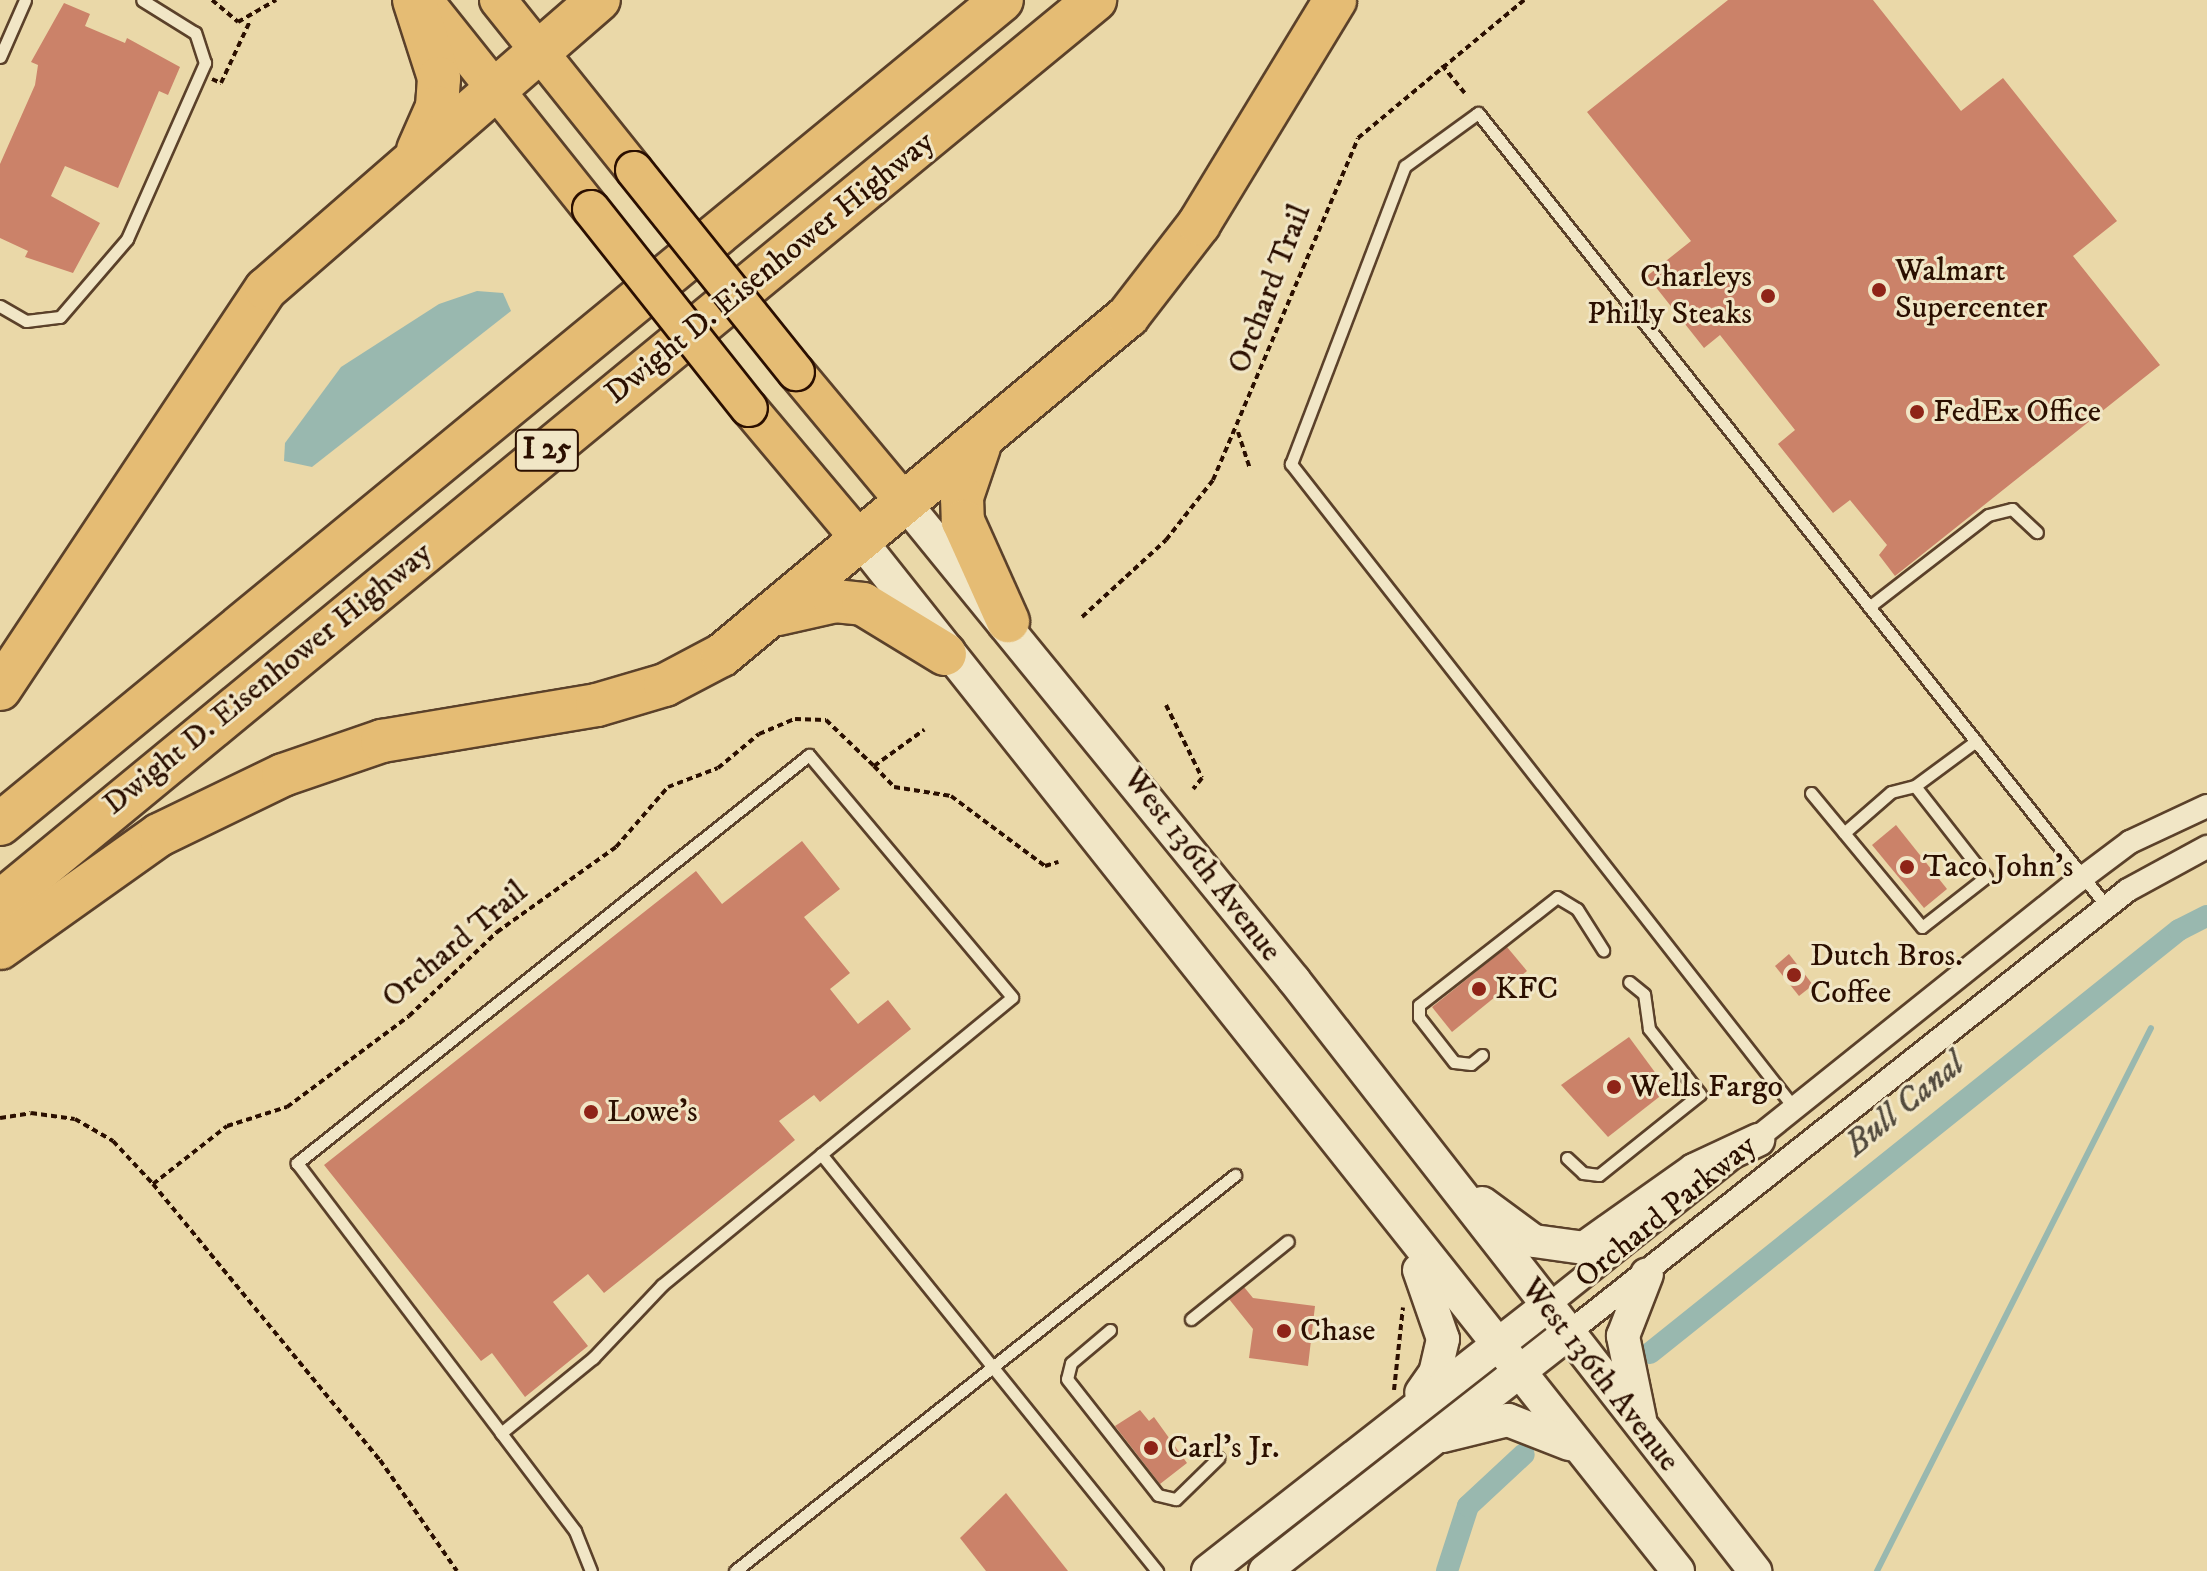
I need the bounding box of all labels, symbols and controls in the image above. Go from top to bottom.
street label: Dwight D. Eisenhower Highway [598,123,942,413]
street label: Orchard Trail [1220,199,1320,379]
place label: Walmart Supercenter [1895,253,2047,328]
place label: Charleys Philly Steaks [1587,259,1752,334]
marker: Walmart Supercenter [1870,281,1888,299]
marker: Charleys Philly Steaks [1759,287,1777,305]
place label: FedEx Office [1933,393,2101,431]
marker: FedEx Office [1908,403,1926,421]
road number: I 25 [513,424,581,476]
street label: Dwight D. Eisenhower Highway [96,534,440,824]
street label: West 136th Avenue [1114,760,1290,970]
place label: Taco John's [1923,848,2073,886]
marker: Taco John's [1898,858,1916,876]
street label: Orchard Trail [375,873,535,1017]
place label: Dutch Bros. Coffee [1810,938,1963,1013]
marker: Dutch Bros. Coffee [1785,966,1803,984]
place label: KFC [1495,970,1558,1008]
marker: KFC [1470,980,1488,998]
water label: Bull Canal [1837,1044,1973,1166]
place label: Wells Fargo [1630,1068,1783,1106]
marker: Wells Fargo [1605,1078,1623,1096]
place label: Lowe's [607,1093,698,1131]
marker: Lowe's [582,1103,600,1121]
street label: Orchard Parkway [1568,1127,1764,1297]
street label: West 136th Avenue [1512,1270,1688,1480]
place label: Chase [1300,1312,1376,1350]
marker: Chase [1275,1322,1293,1340]
place label: Carl's Jr. [1167,1429,1280,1467]
marker: Carl's Jr. [1142,1439,1160,1457]

